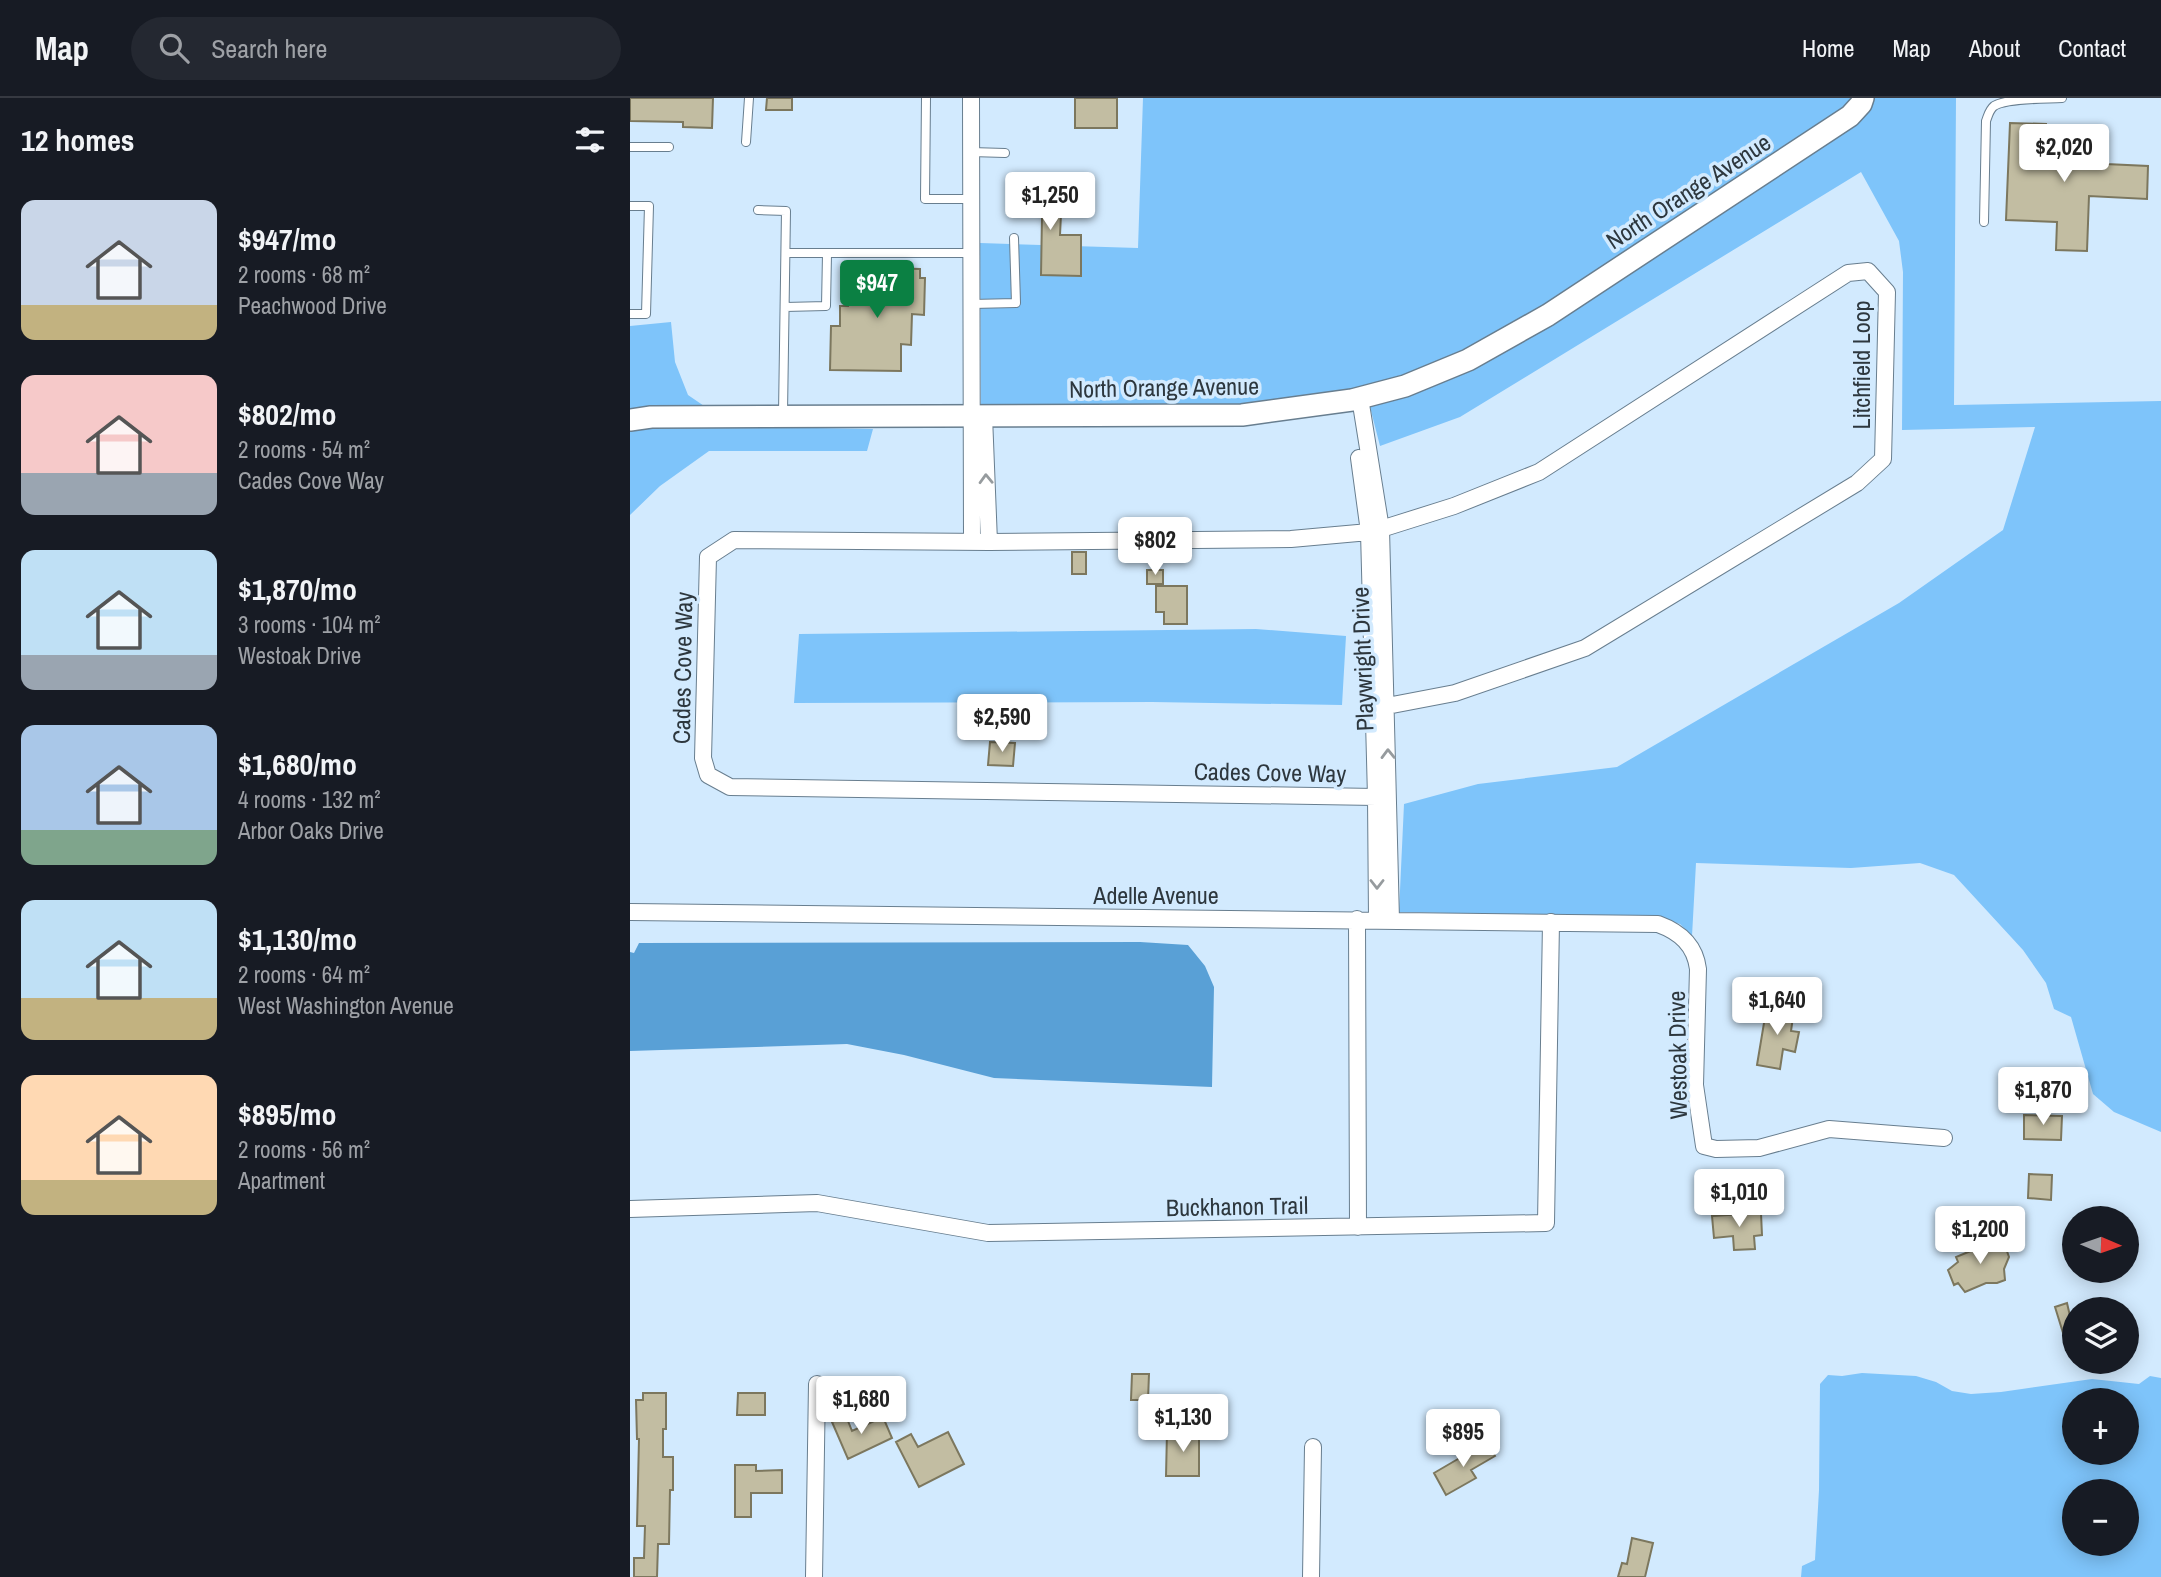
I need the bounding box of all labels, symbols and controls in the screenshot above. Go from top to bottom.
search box [131,17,621,80]
text: Map [35,26,89,70]
icon: search [155,29,193,67]
text: Search here [211,31,327,66]
text: Home [1802,32,1854,64]
text: Map [1892,32,1931,64]
text: About [1969,32,2020,64]
text: Contact [2058,32,2126,64]
text: 12 homes [21,120,135,160]
icon: filters [571,121,609,159]
pin: $2,020 [2007,125,2121,184]
street label: North Orange Avenue [1600,126,1776,256]
text: $2,020 [2035,131,2093,162]
pin: $1,250 [993,172,1107,232]
text: $1,250 [1021,179,1079,210]
text: $947/mo [238,219,336,259]
icon: home [77,228,161,312]
text: 2 rooms · 68 m² [238,259,370,290]
pin: $947 [836,260,918,320]
text: $947 [856,267,898,298]
text: Peachwood Drive [238,290,387,321]
street label: Litchfield Loop [1845,300,1877,430]
street label: North Orange Avenue [1069,369,1259,405]
text: $802/mo [238,394,336,434]
icon: home [77,403,161,487]
text: 2 rooms · 54 m² [238,434,370,465]
text: Cades Cove Way [238,465,384,496]
one-way arrow [979,473,994,484]
pin: $802 [1114,518,1196,577]
text: $802 [1134,524,1176,555]
text: $1,870/mo [238,569,357,609]
icon: home [77,578,161,662]
street label: Playwright Drive [1343,586,1381,732]
street label: Cades Cove Way [665,591,699,744]
text: 3 rooms · 104 m² [238,609,381,640]
text: Westoak Drive [238,640,361,671]
pin: $2,590 [945,694,1059,754]
text: $2,590 [973,701,1031,732]
text: $1,680/mo [238,744,357,784]
one-way arrow [1380,748,1395,759]
icon: home [77,753,161,837]
street label: Cades Cove Way [1194,755,1347,789]
text: 4 rooms · 132 m² [238,784,381,815]
text: Arbor Oaks Drive [238,815,384,846]
one-way arrow [1369,878,1384,889]
street label: Adelle Avenue [1092,879,1219,911]
text: $1,130/mo [238,919,357,959]
icon: home [77,928,161,1012]
text: 2 rooms · 64 m² [238,959,370,990]
pin: $1,640 [1720,978,1834,1037]
text: $1,640 [1748,984,1806,1015]
text: West Washington Avenue [238,990,454,1021]
street label: Westoak Drive [1660,990,1694,1120]
pin: $1,870 [1986,1068,2100,1127]
text: $1,870 [2014,1074,2072,1105]
text: $895/mo [238,1094,336,1134]
icon: home [77,1103,161,1187]
text: 2 rooms · 56 m² [238,1134,370,1165]
text: Apartment [238,1165,325,1196]
pin: $1,010 [1682,1170,1796,1229]
text: $1,010 [1710,1176,1768,1207]
street label: Buckhanon Trail [1166,1189,1308,1223]
pin: $1,200 [1923,1206,2037,1266]
north arrow [2062,1206,2138,1283]
map controls [2062,1206,2139,1556]
text: $1,200 [1951,1213,2009,1244]
button: layers [2062,1297,2139,1374]
pin: $1,680 [804,1376,918,1436]
text: $1,680 [832,1383,890,1414]
button: + [2062,1388,2139,1465]
pin: $1,130 [1126,1394,1240,1454]
text: $1,130 [1154,1401,1212,1432]
pin: $895 [1422,1410,1504,1469]
text: $895 [1442,1416,1484,1447]
button: − [2062,1479,2139,1556]

